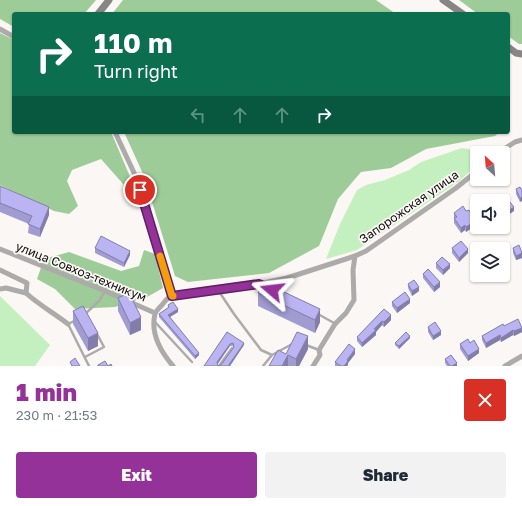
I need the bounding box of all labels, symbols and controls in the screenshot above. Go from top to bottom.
text: 110 m [94,26,173,59]
icon: right [28,28,80,80]
text: Turn right [94,60,178,82]
icon: left [187,104,209,126]
icon: ahead [229,104,251,126]
icon: ahead [271,104,293,126]
icon: right [313,104,335,126]
north arrow [470,146,510,186]
map controls [470,146,510,282]
street label: Запорожская улица [356,167,461,246]
pin [123,173,157,207]
icon: arrive [129,179,151,201]
button: sound [470,194,510,234]
street label: улица Совхоз-техникум [14,238,149,305]
button: layers [470,242,510,282]
position arrow [251,269,293,311]
text: 1 min [16,377,77,406]
button: close [464,379,506,421]
text: 230 m · 21:53 [16,407,97,423]
button: Exit [16,452,257,498]
button: Share [265,452,506,498]

